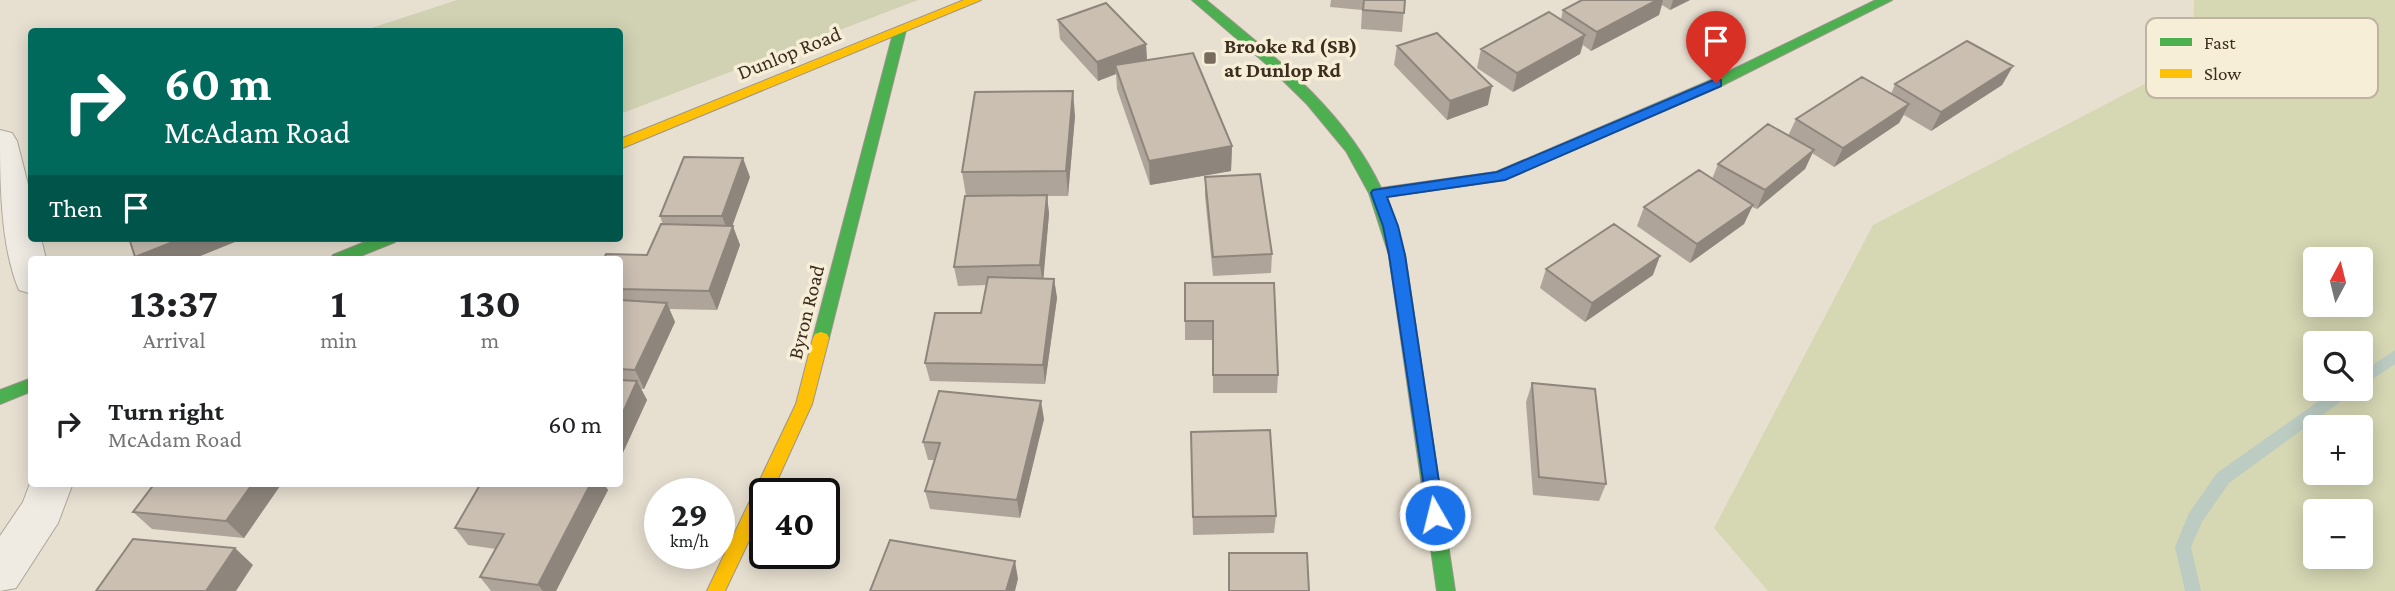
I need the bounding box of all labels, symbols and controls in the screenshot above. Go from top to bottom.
pin [1686,11,1746,83]
legend [2146,18,2378,98]
street label: Dunlop Road [734,21,844,85]
icon: arrive [1697,22,1735,60]
text: Fast [2204,32,2236,53]
place label: Brooke Rd (SB) at Dunlop Rd [1224,34,1357,82]
marker: Brooke Rd (SB) at Dunlop Rd [1202,50,1218,66]
icon: right [49,56,140,147]
text: 60 m [164,56,271,111]
text: Slow [2204,63,2241,84]
text: McAdam Road [164,114,350,150]
icon: arrive [117,189,155,227]
text: Then [49,194,103,223]
north arrow [2303,247,2373,317]
map controls [2303,247,2373,569]
street label: Byron Road [783,262,829,362]
text: 13:37 [130,279,218,326]
text: 1 [331,279,347,326]
text: 130 [459,279,521,326]
text: Arrival [143,327,205,353]
text: min [320,327,357,353]
text: m [481,327,499,353]
button: search [2303,331,2373,401]
text: Turn right [108,397,224,426]
icon: right [49,405,87,443]
text: 60 m [548,410,602,439]
button: + [2303,415,2373,485]
text: McAdam Road [108,426,242,452]
speed limit sign: 40 [749,478,840,569]
position arrow [1398,478,1472,552]
text: 29 [671,495,708,534]
button: − [2303,499,2373,569]
text: km/h [670,531,709,551]

